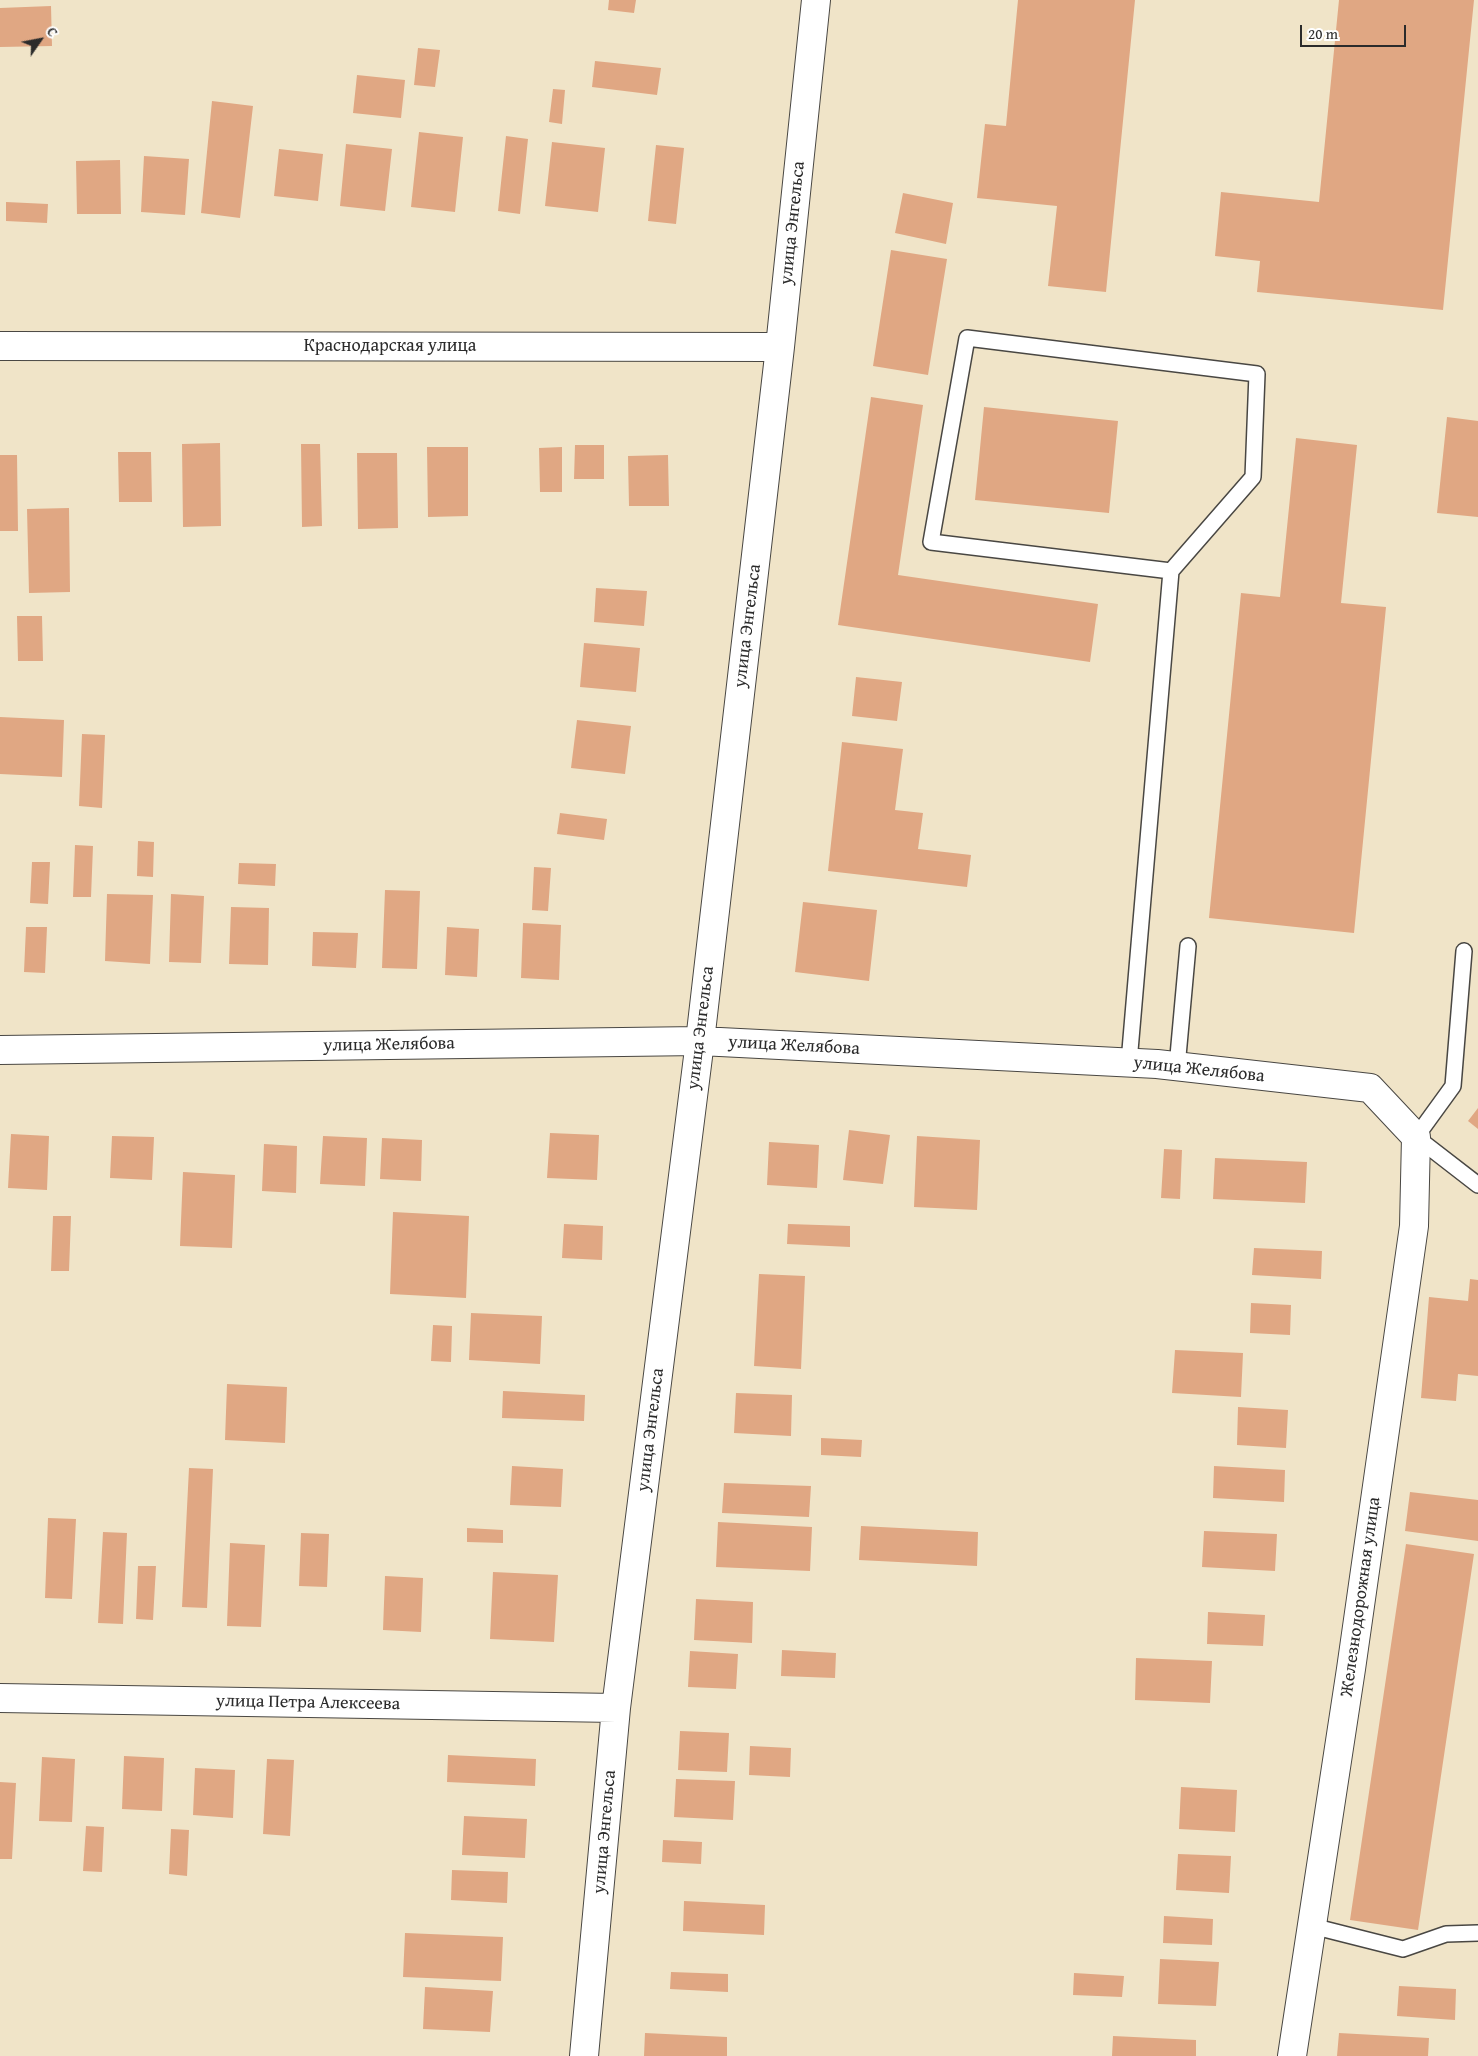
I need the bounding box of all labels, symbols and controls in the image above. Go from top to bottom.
north arrow [15,15,65,65]
scale bar [1303,15,1409,47]
text: С [42,23,63,41]
text: 20 m [1308,23,1338,44]
street label: улица Энгельса [776,160,810,286]
street label: Краснодарская улица [304,335,476,357]
street label: улица Энгельса [730,563,766,689]
street label: улица Энгельса [683,965,719,1091]
street label: улица Желябова [728,1032,860,1060]
street label: улица Желябова [323,1033,455,1057]
street label: улица Желябова [1132,1052,1266,1088]
street label: улица Энгельса [633,1367,669,1493]
street label: Железнодорожная улица [1336,1496,1386,1698]
street label: улица Петра Алексеева [216,1691,400,1715]
street label: улица Энгельса [589,1769,621,1895]

